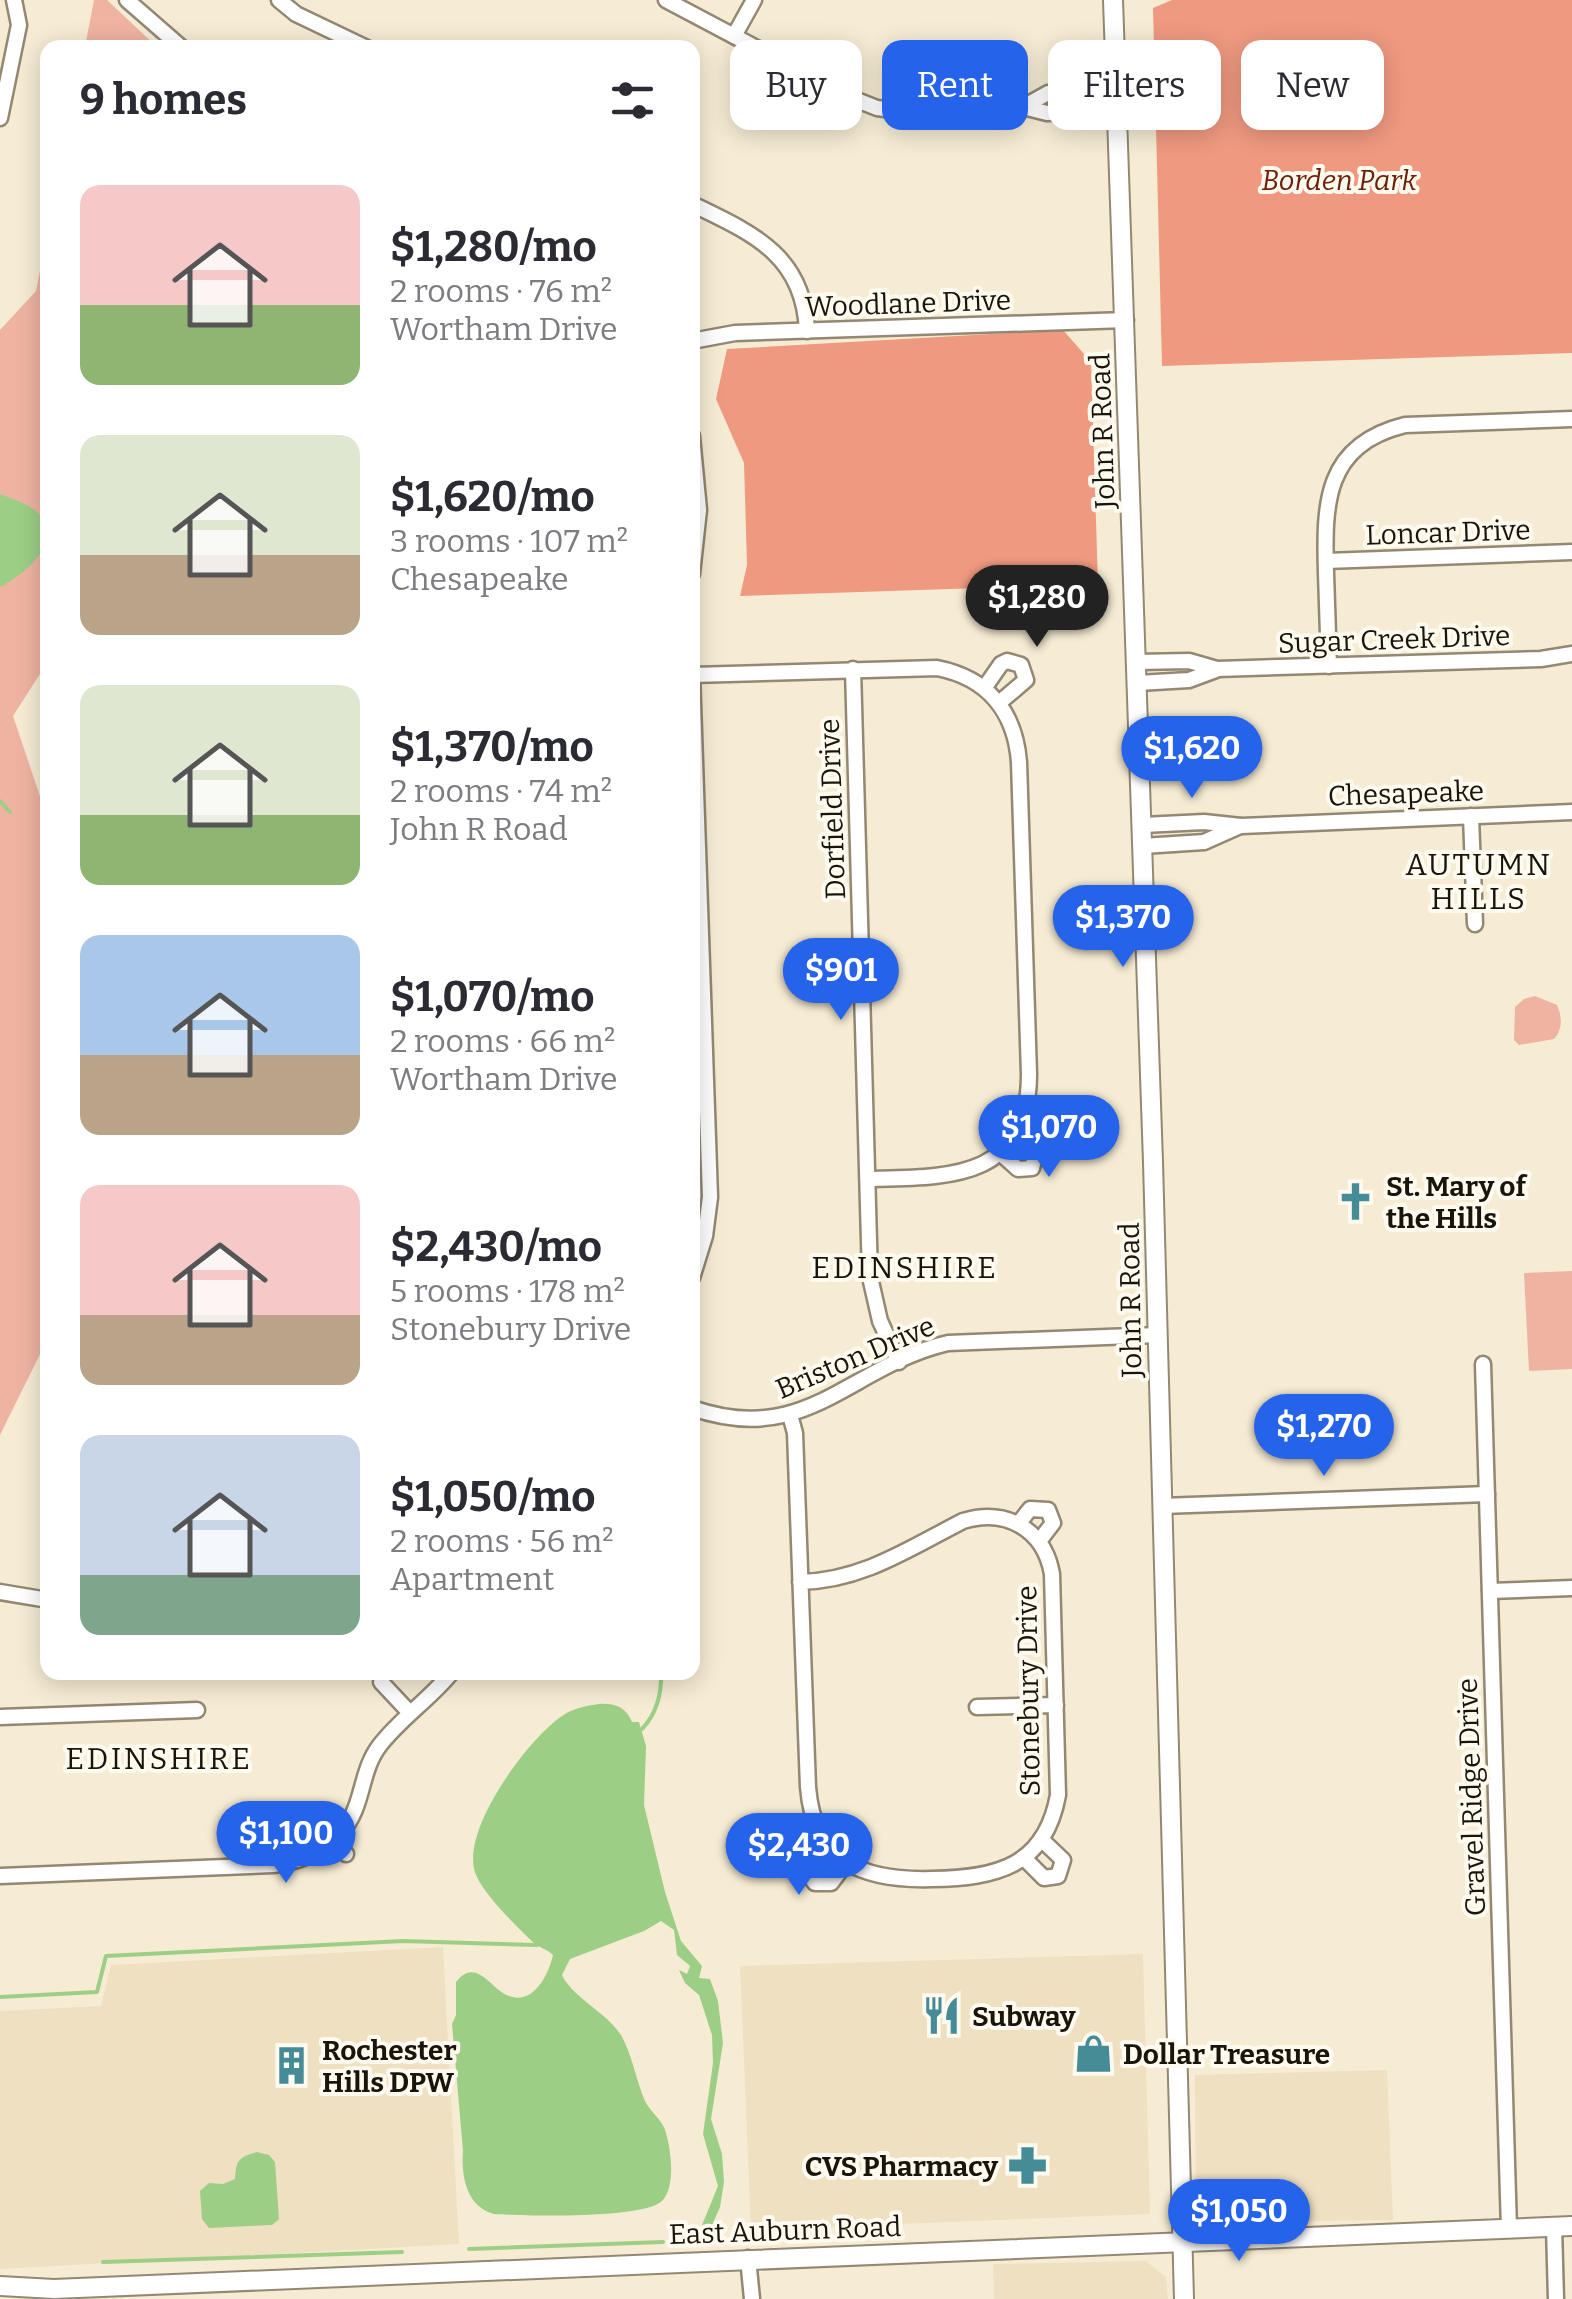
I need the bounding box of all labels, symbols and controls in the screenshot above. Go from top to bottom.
chip: Buy [730,40,862,130]
chip: Rent [882,40,1028,130]
chip: Filters [1048,40,1221,130]
chip: New [1241,40,1384,130]
icon: filters [605,73,660,128]
text: 9 homes [80,75,247,125]
park label: Borden Park [1261,164,1417,197]
text: $1,280/mo [390,222,597,272]
icon: home [160,225,280,345]
text: 2 rooms · 76 m² [390,272,612,310]
street label: Woodlane Drive [804,283,1012,324]
text: Wortham Drive [390,310,617,348]
street label: John R Road [1083,353,1122,510]
text: $1,620/mo [390,472,595,522]
icon: home [160,475,280,595]
street label: Loncar Drive [1365,513,1531,552]
text: 3 rooms · 107 m² [390,522,628,560]
text: Chesapeake [390,560,569,598]
pin: $1,280 [956,565,1118,650]
text: $1,280 [988,578,1086,616]
street label: Sugar Creek Drive [1277,619,1511,660]
pin: $1,620 [1111,716,1273,801]
street label: Dorfield Drive [813,718,852,900]
text: $1,370/mo [390,722,594,772]
icon: home [160,725,280,845]
text: $1,620 [1143,729,1241,767]
text: 2 rooms · 74 m² [390,772,612,810]
street label: Chesapeake [1327,774,1485,813]
text: John R Road [390,810,568,848]
district label: AUTUMN HILLS [1406,847,1552,917]
pin: $1,370 [1042,885,1204,970]
text: $1,370 [1075,898,1171,936]
pin: $901 [782,938,900,1023]
text: $901 [805,951,877,989]
text: $1,070/mo [390,972,594,1022]
icon: home [160,975,280,1095]
text: 2 rooms · 66 m² [390,1022,615,1060]
text: Wortham Drive [390,1060,617,1098]
pin: $1,070 [968,1095,1130,1180]
text: $1,070 [1000,1108,1098,1146]
place label: St. Mary of the Hills [1386,1170,1528,1235]
church icon: St. Mary of the Hills [1335,1181,1377,1223]
text: $2,430/mo [390,1222,602,1272]
street label: John R Road [1113,1222,1148,1379]
icon: home [160,1225,280,1345]
district label: EDINSHIRE [812,1250,998,1286]
text: 5 rooms · 178 m² [390,1272,625,1310]
street label: Briston Drive [771,1309,940,1406]
text: Stonebury Drive [390,1310,631,1348]
pin: $1,270 [1243,1394,1405,1479]
text: $1,270 [1276,1407,1372,1445]
text: $1,050/mo [390,1472,595,1522]
icon: home [160,1475,280,1595]
text: 2 rooms · 56 m² [390,1522,614,1560]
text: Apartment [390,1560,554,1598]
street label: Stonebury Drive [1010,1585,1047,1797]
street label: Gravel Ridge Drive [1451,1677,1492,1917]
district label: EDINSHIRE [66,1741,252,1777]
pin: $1,100 [205,1801,367,1886]
pin: $2,430 [718,1813,880,1898]
text: $1,100 [239,1814,333,1852]
text: $2,430 [748,1826,850,1864]
restaurant icon: Subway [921,1995,963,2037]
place label: Subway [972,2000,1076,2033]
shop icon: Dollar Treasure [1072,2033,1114,2075]
place label: Rochester Hills DPW [322,2034,457,2099]
place label: Dollar Treasure [1123,2038,1330,2071]
building icon: Rochester Hills DPW [271,2045,313,2087]
pharmacy icon: CVS Pharmacy [1007,2145,1049,2187]
place label: CVS Pharmacy [805,2150,998,2183]
pin: $1,050 [1158,2179,1320,2264]
text: $1,050 [1190,2192,1288,2230]
street label: East Auburn Road [668,2210,902,2251]

